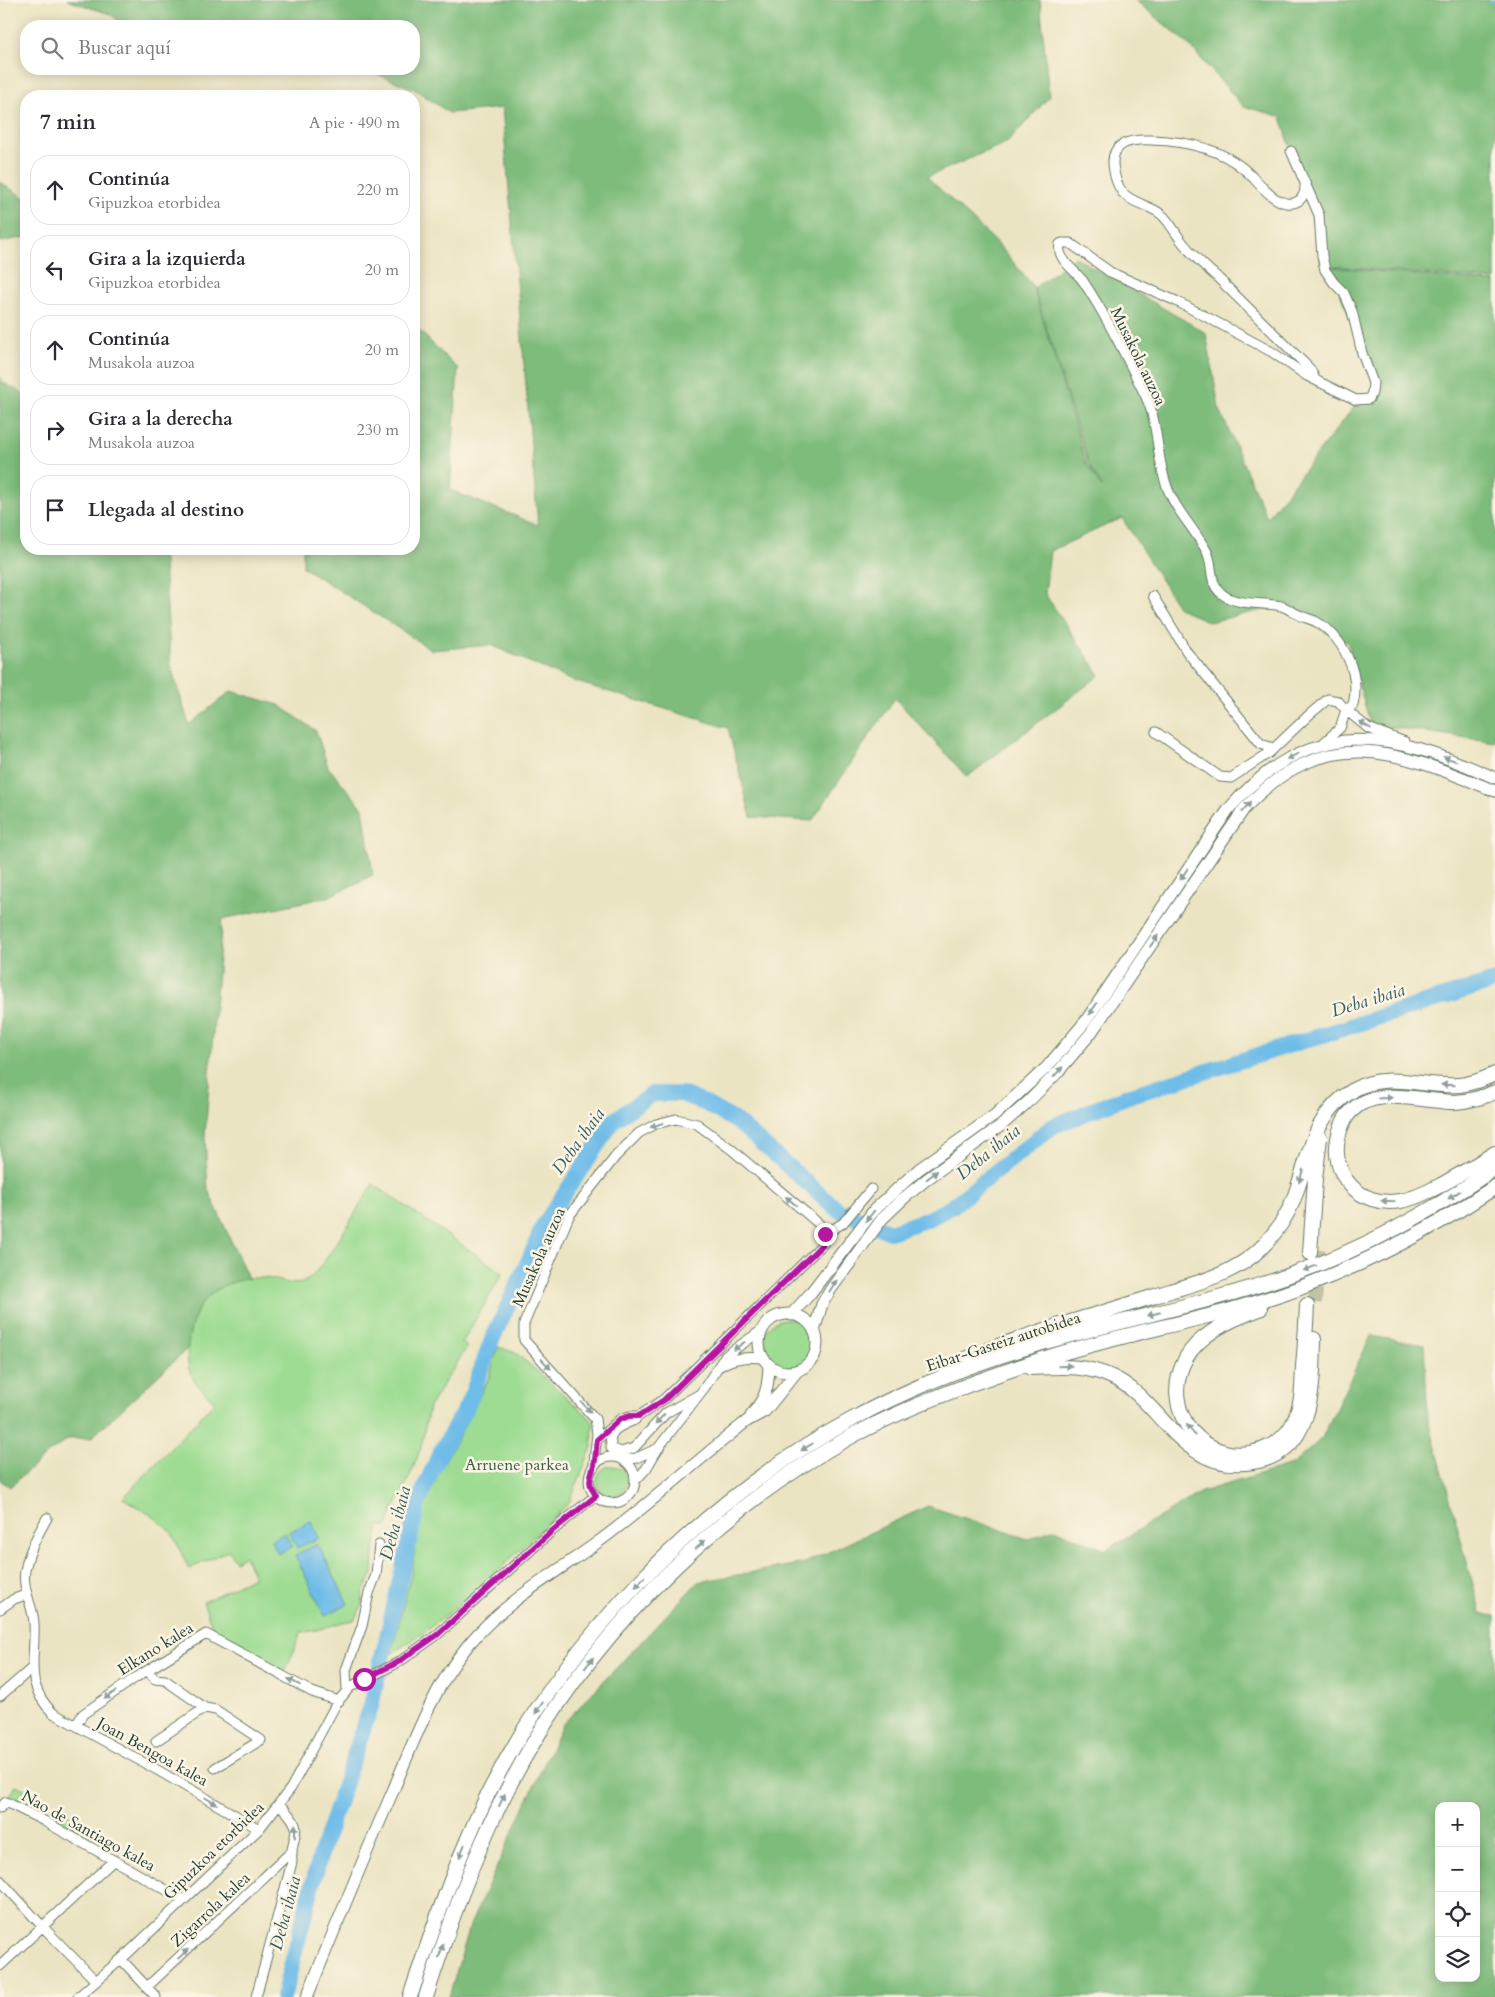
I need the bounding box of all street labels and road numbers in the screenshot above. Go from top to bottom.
street label: Musakola auzoa [1105,304,1171,409]
street label: Musakola auzoa [507,1204,571,1311]
street label: Eibar-Gasteiz autobidea [923,1307,1083,1377]
street label: Elkano kalea [114,1617,198,1681]
street label: Joan Bengoa kalea [91,1711,212,1792]
street label: Nao de Santiago kalea [18,1785,159,1877]
street label: Gipuzkoa etorbidea [158,1797,269,1905]
street label: Zigarrola kalea [166,1867,255,1952]

